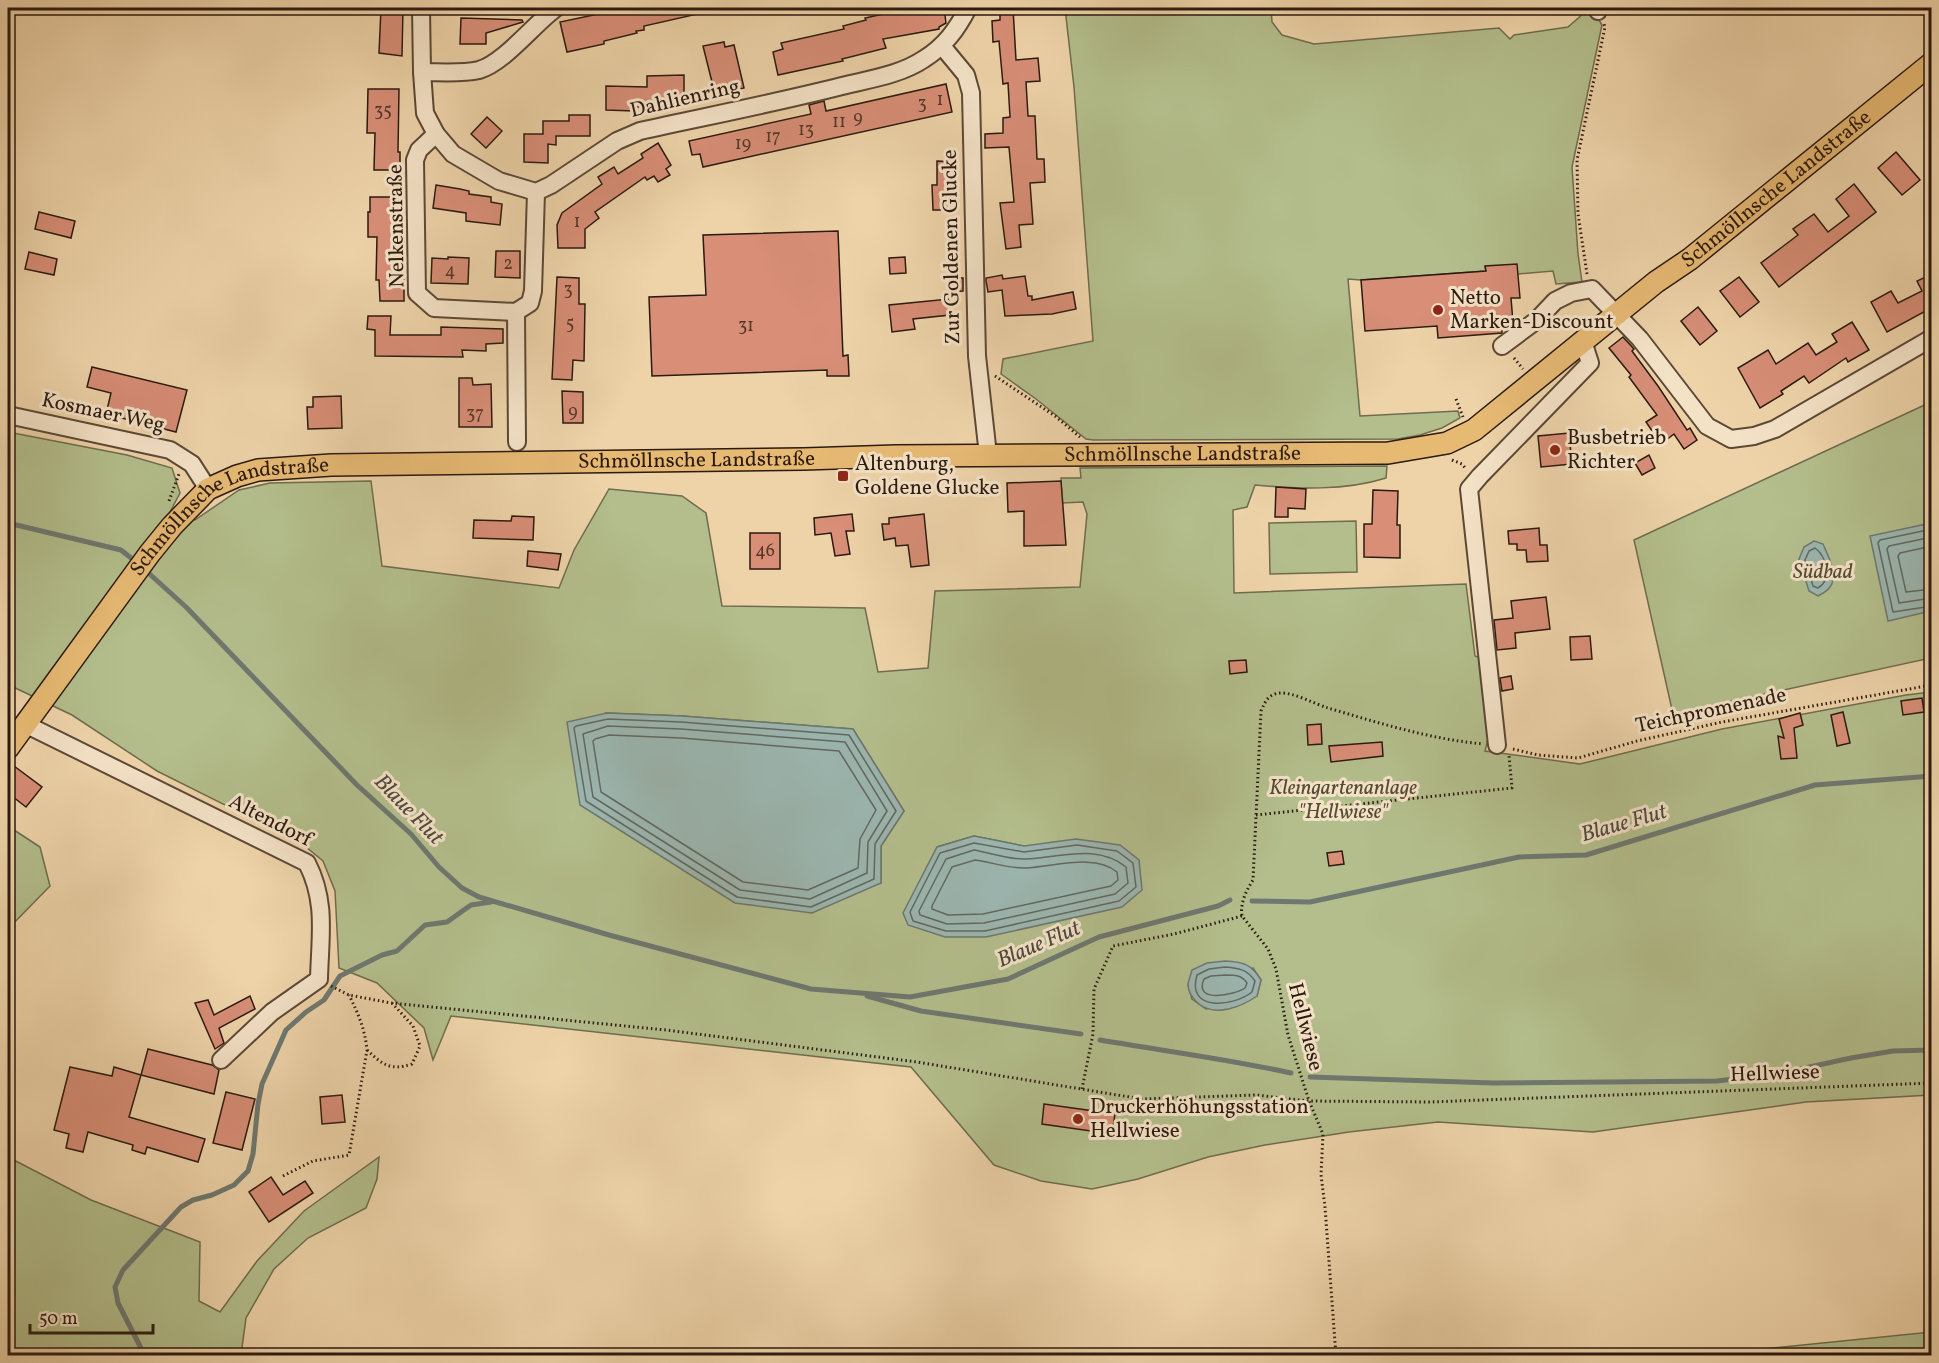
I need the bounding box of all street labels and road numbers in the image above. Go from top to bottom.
street label: Dahlienring [627,72,743,126]
street label: Schmöllnsche Landstraße [1676,103,1878,275]
street label: Zur Goldenen Glucke [936,149,968,345]
street label: Nelkenstraße [381,164,413,288]
street label: Kosmaer Weg [39,386,167,440]
street label: Schmöllnsche Landstraße [1064,439,1301,469]
street label: Schmöllnsche Landstraße [578,444,816,476]
street label: Schmöllnsche Landstraße [123,451,330,582]
street label: Teichpromenade [1633,681,1789,741]
street label: Altendorf [223,788,318,855]
street label: Hellwiese [1280,980,1330,1074]
street label: Hellwiese [1730,1058,1820,1090]

